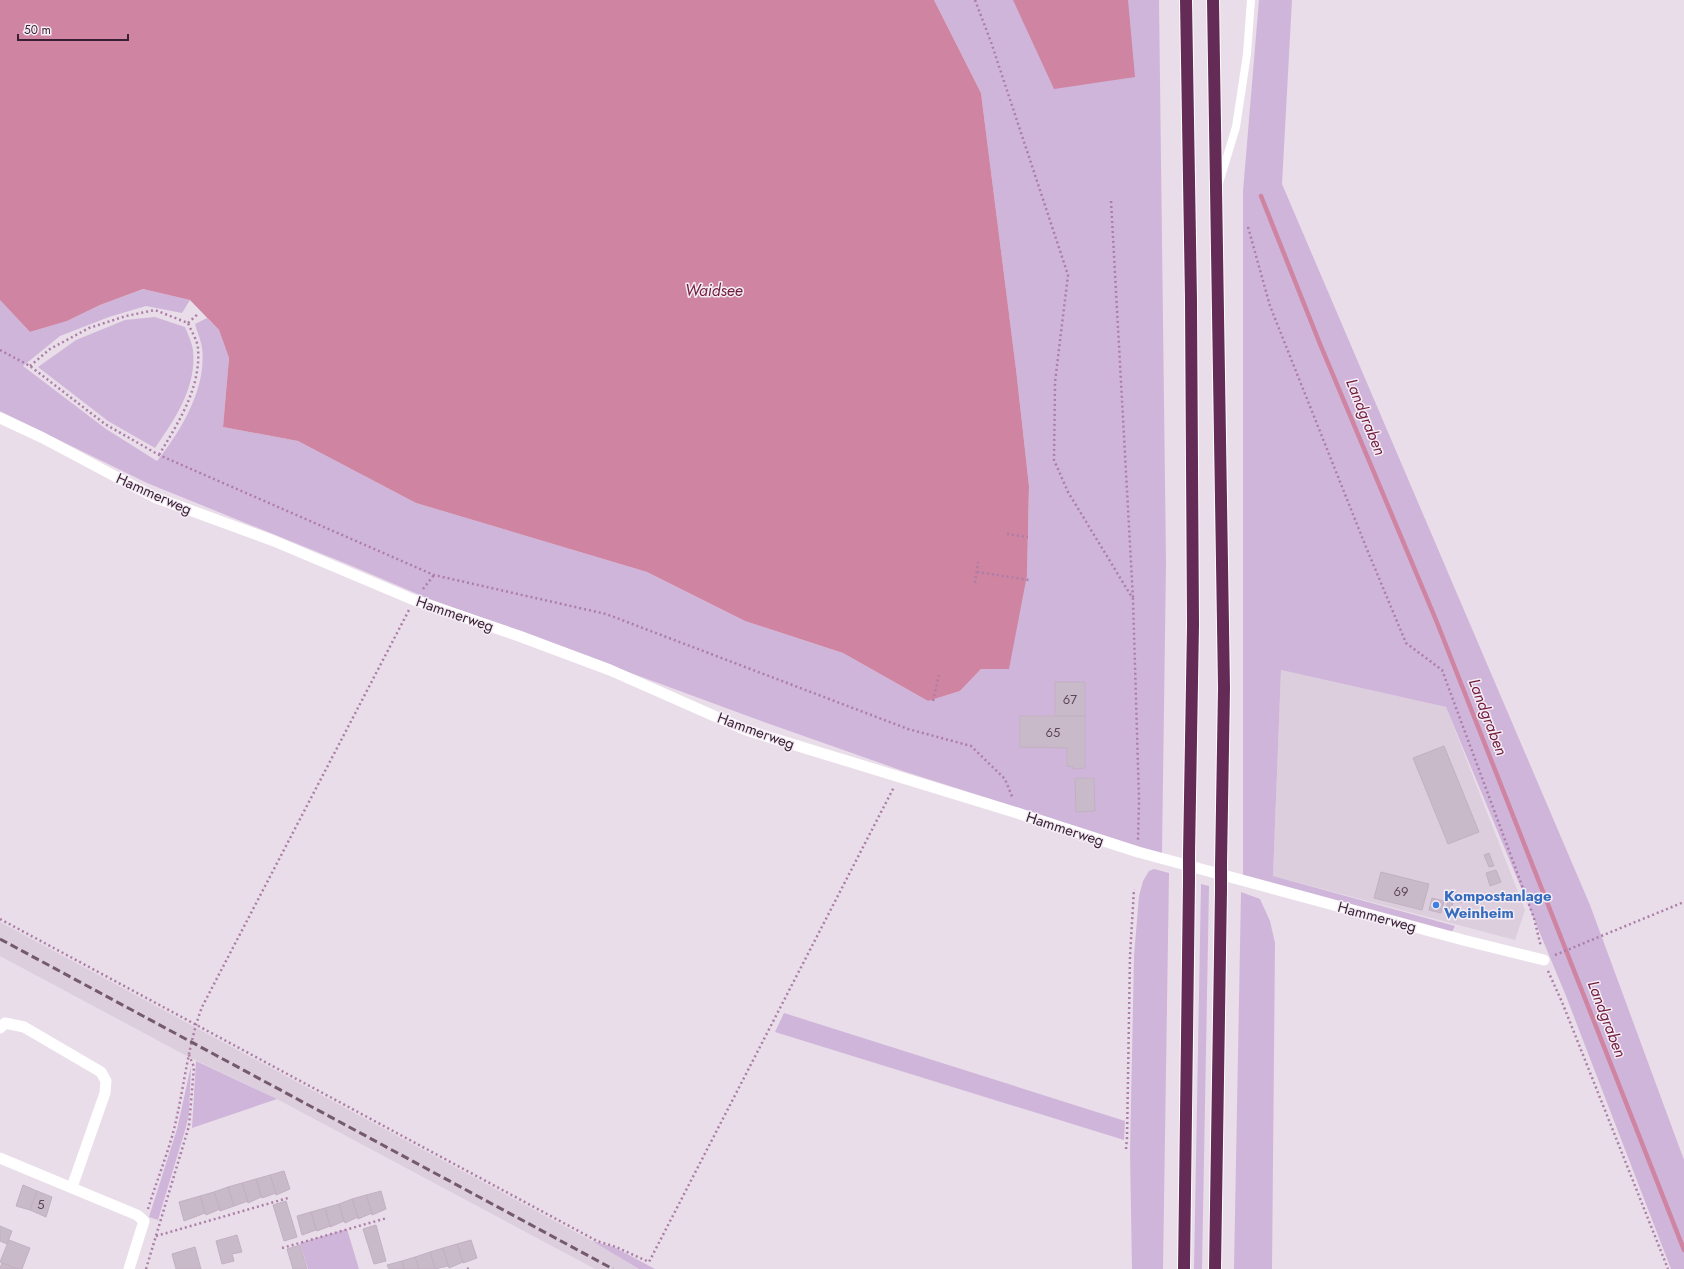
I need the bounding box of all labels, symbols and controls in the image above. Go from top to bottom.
scale bar [18,16,128,42]
text: 50 m [24,21,51,39]
water label: Waidsee [685,279,743,302]
water label: Landgraben [1340,375,1392,459]
street label: Hammerweg [113,467,195,521]
street label: Hammerweg [413,590,497,638]
water label: Landgraben [1463,675,1513,759]
house number: 67 [1063,690,1077,709]
street label: Hammerweg [714,707,798,755]
house number: 65 [1046,723,1060,742]
street label: Hammerweg [1023,806,1107,852]
house number: 69 [1394,882,1408,901]
place label: Kompostanlage Weinheim [1444,885,1552,924]
street label: Hammerweg [1335,896,1419,938]
marker: Kompostanlage Weinheim [1431,900,1441,910]
water label: Landgraben [1582,977,1632,1061]
house number: 5 [37,1195,45,1214]

